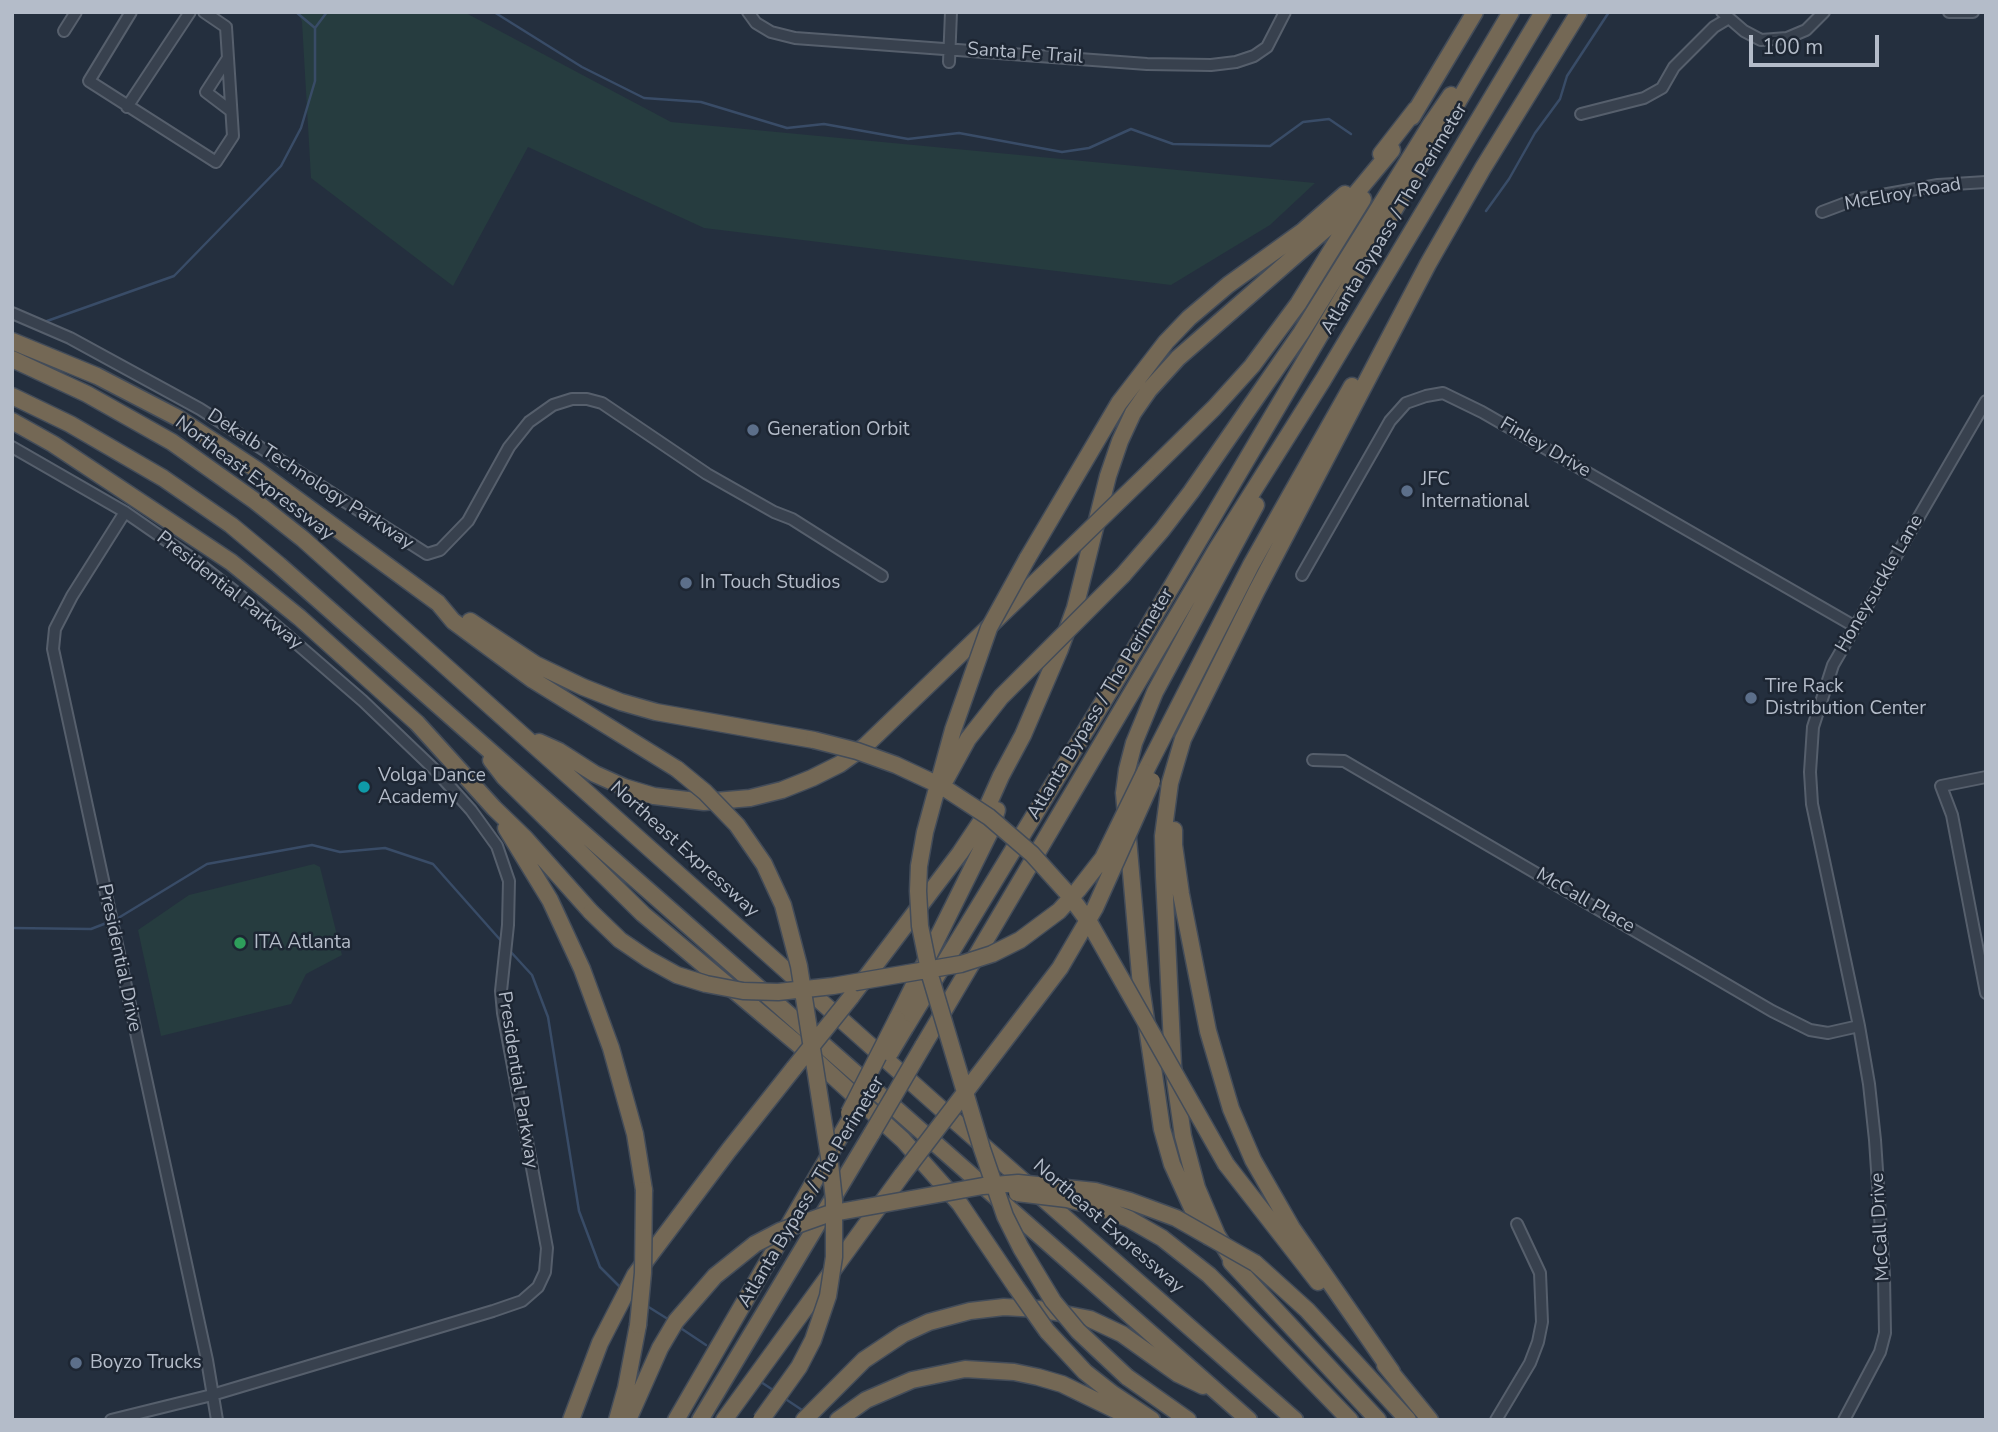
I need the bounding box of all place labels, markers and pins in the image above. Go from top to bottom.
place label: Generation Orbit [767,419,909,441]
marker: Generation Orbit [745,422,761,438]
place label: JFC International [1421,469,1529,513]
marker: JFC International [1399,483,1415,499]
place label: In Touch Studios [700,572,840,594]
marker: In Touch Studios [678,575,694,591]
place label: Tire Rack Distribution Center [1765,676,1926,720]
marker: Tire Rack Distribution Center [1743,690,1759,706]
place label: Volga Dance Academy [378,765,486,809]
marker: Volga Dance Academy [356,779,372,795]
place label: ITA Atlanta [254,932,351,954]
marker: ITA Atlanta [232,935,248,951]
place label: Boyzo Trucks [90,1352,202,1374]
marker: Boyzo Trucks [68,1355,84,1371]

